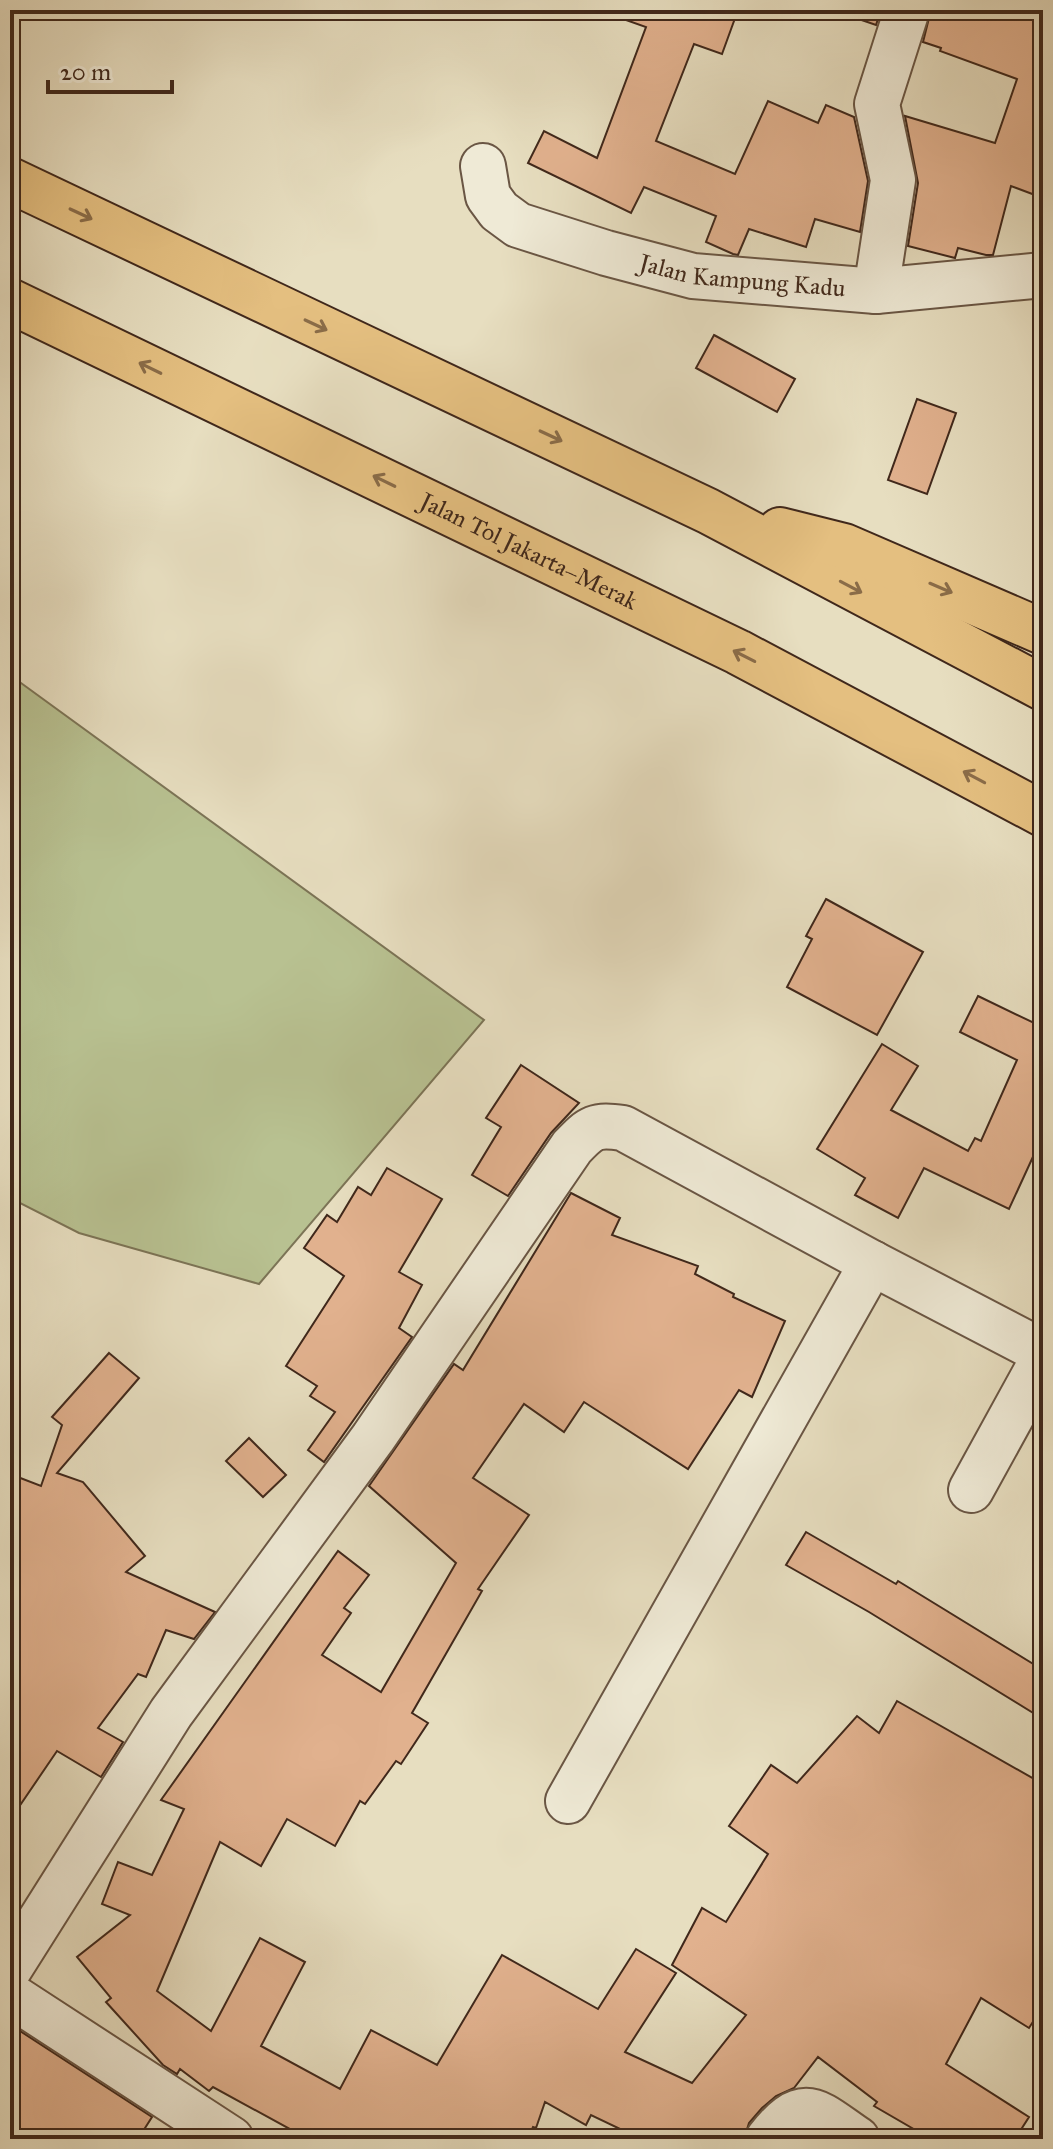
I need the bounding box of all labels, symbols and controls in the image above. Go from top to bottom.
scale bar [48,44,172,94]
text: 20 m [60,57,111,87]
one-way arrow [68,207,92,222]
street label: Jalan Kampung Kadu [633,247,847,303]
one-way arrow [303,318,327,333]
one-way arrow [138,360,162,375]
one-way arrow [538,429,562,444]
one-way arrow [373,473,397,489]
street label: Jalan Tol Jakarta–Merak [412,485,643,617]
one-way arrow [839,579,863,595]
one-way arrow [928,582,953,597]
one-way arrow [733,647,757,663]
one-way arrow [963,769,986,785]

